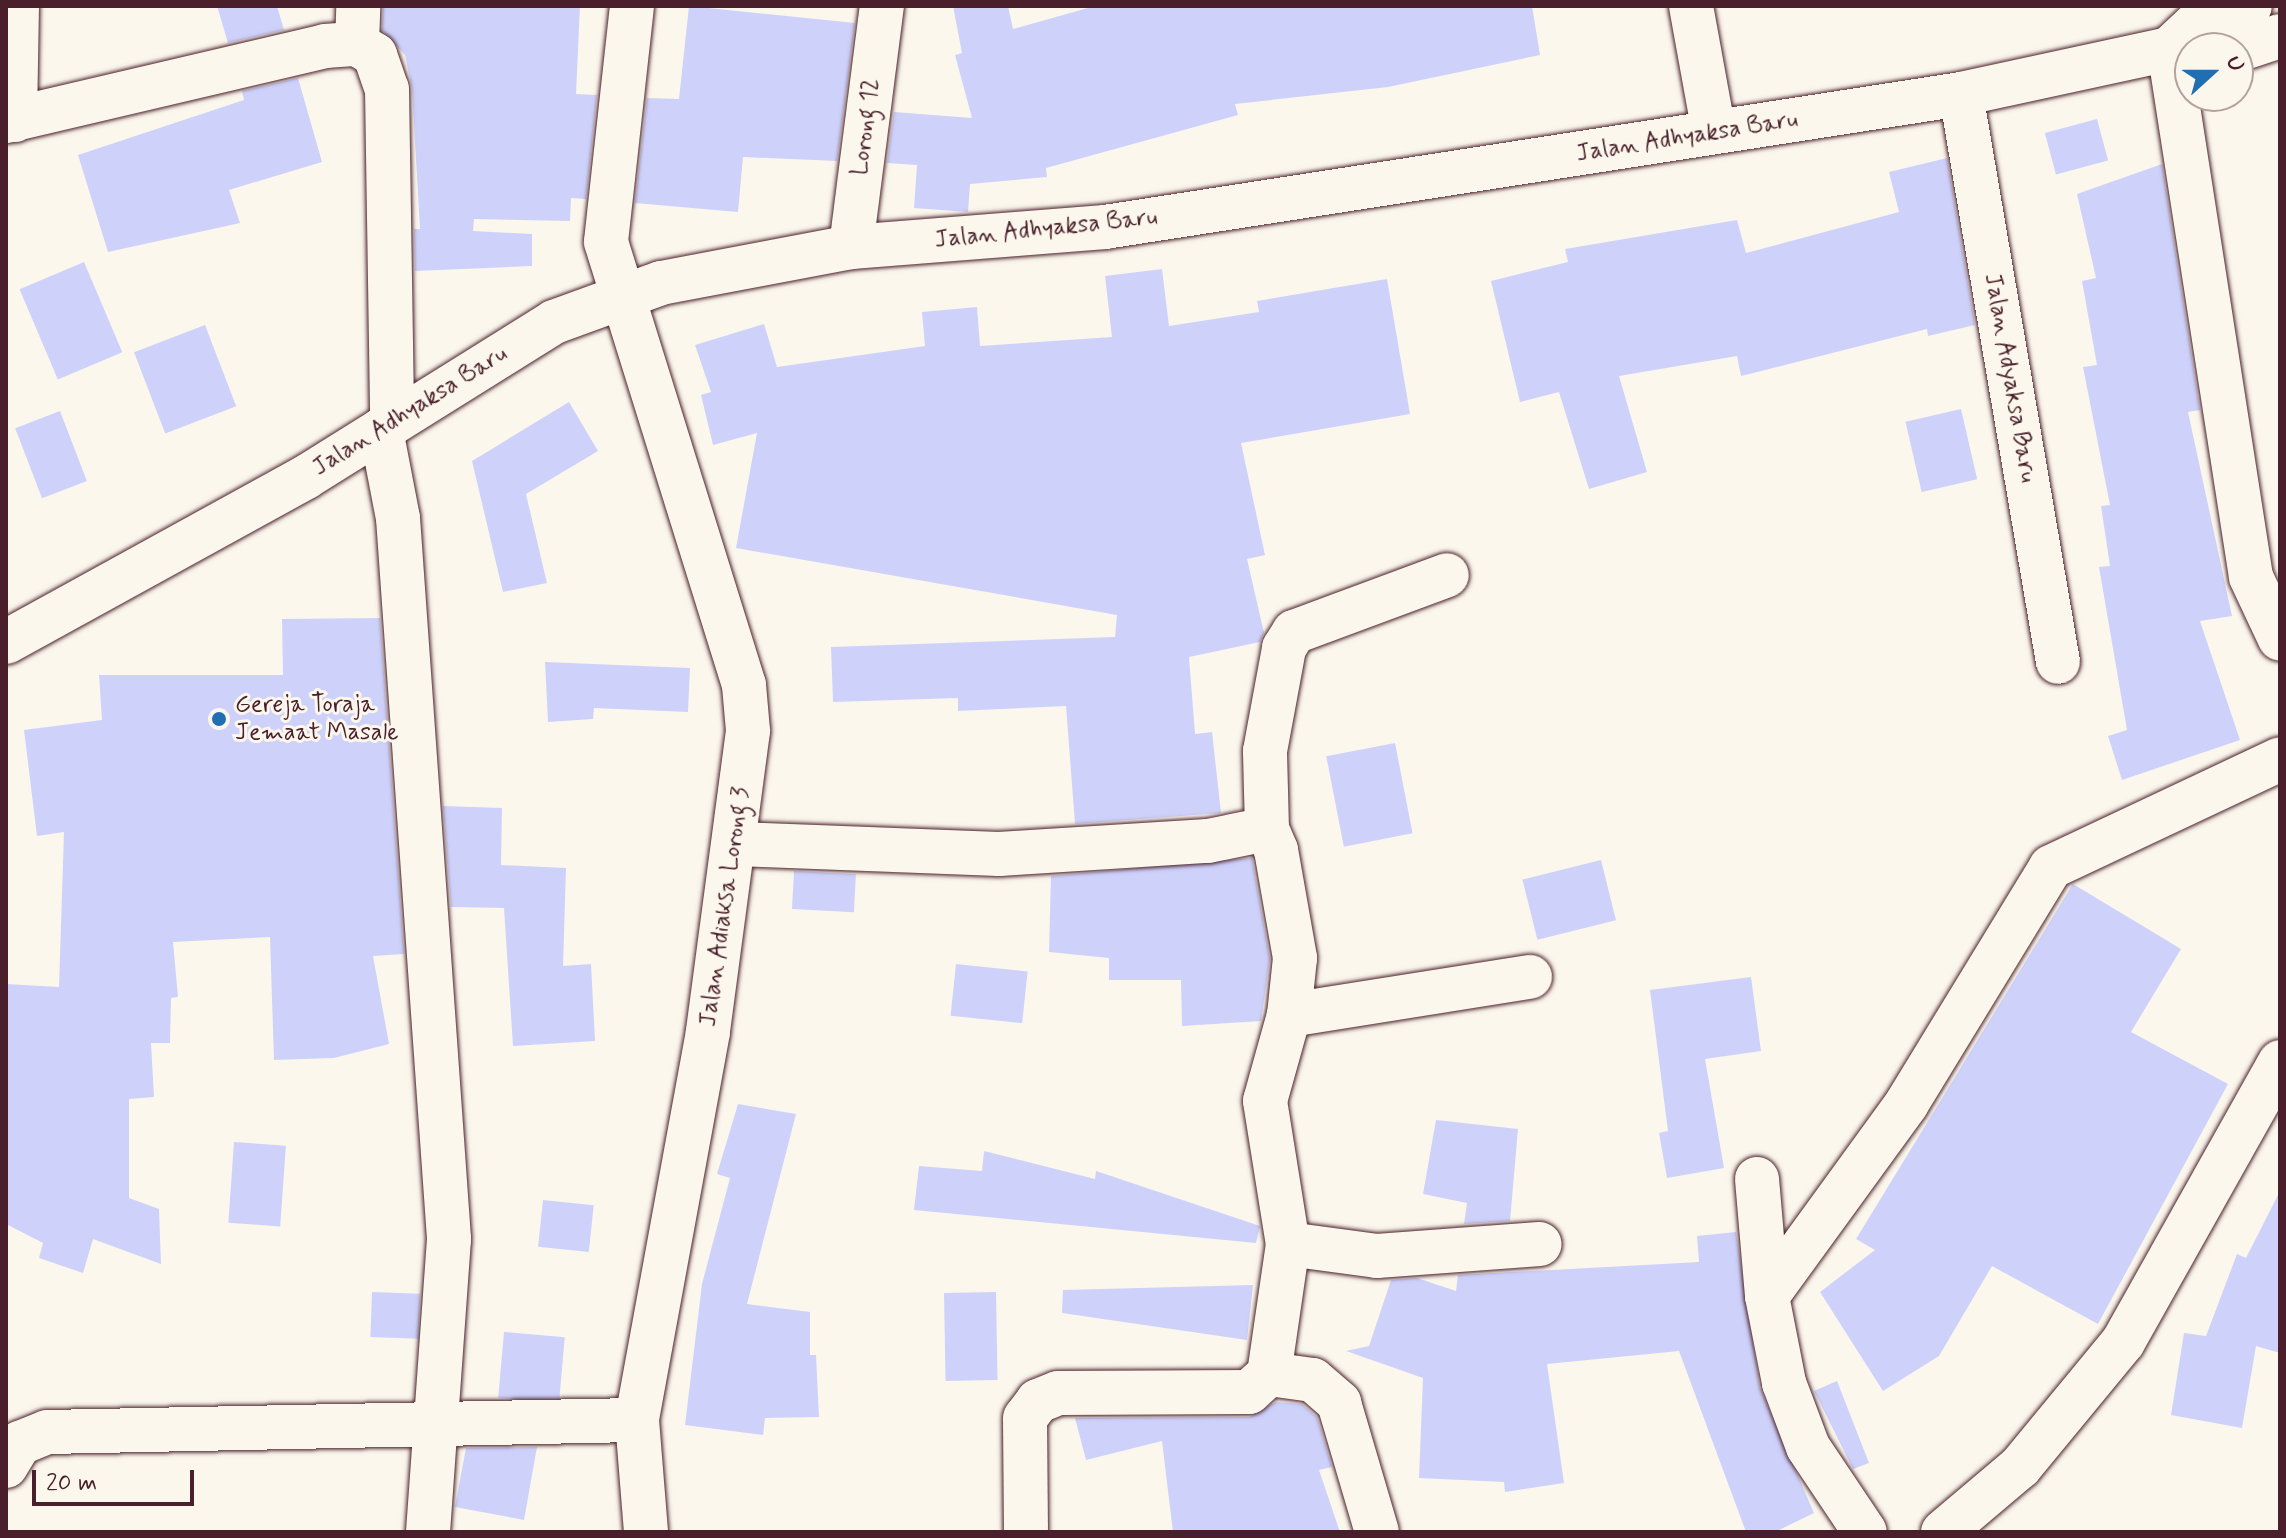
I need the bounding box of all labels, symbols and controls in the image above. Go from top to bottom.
north arrow [2174,32,2254,112]
text: U [2219,52,2250,76]
street label: Lorong 12 [846,77,886,177]
street label: Jalan Adhyaksa Baru [1576,106,1798,168]
street label: Jalan Adhyaksa Baru [935,203,1157,255]
street label: Jalan Adyaksa Baru [1978,273,2042,483]
street label: Jalan Adhyaksa Baru [309,340,511,482]
place label: Gereja Toraja Jemaat Masale [235,691,399,747]
marker: Gereja Toraja Jemaat Masale [210,710,228,728]
street label: Jalan Adiaksa Lorong 3 [694,785,756,1029]
scale bar [36,1454,198,1504]
text: 20 m [46,1468,97,1499]

